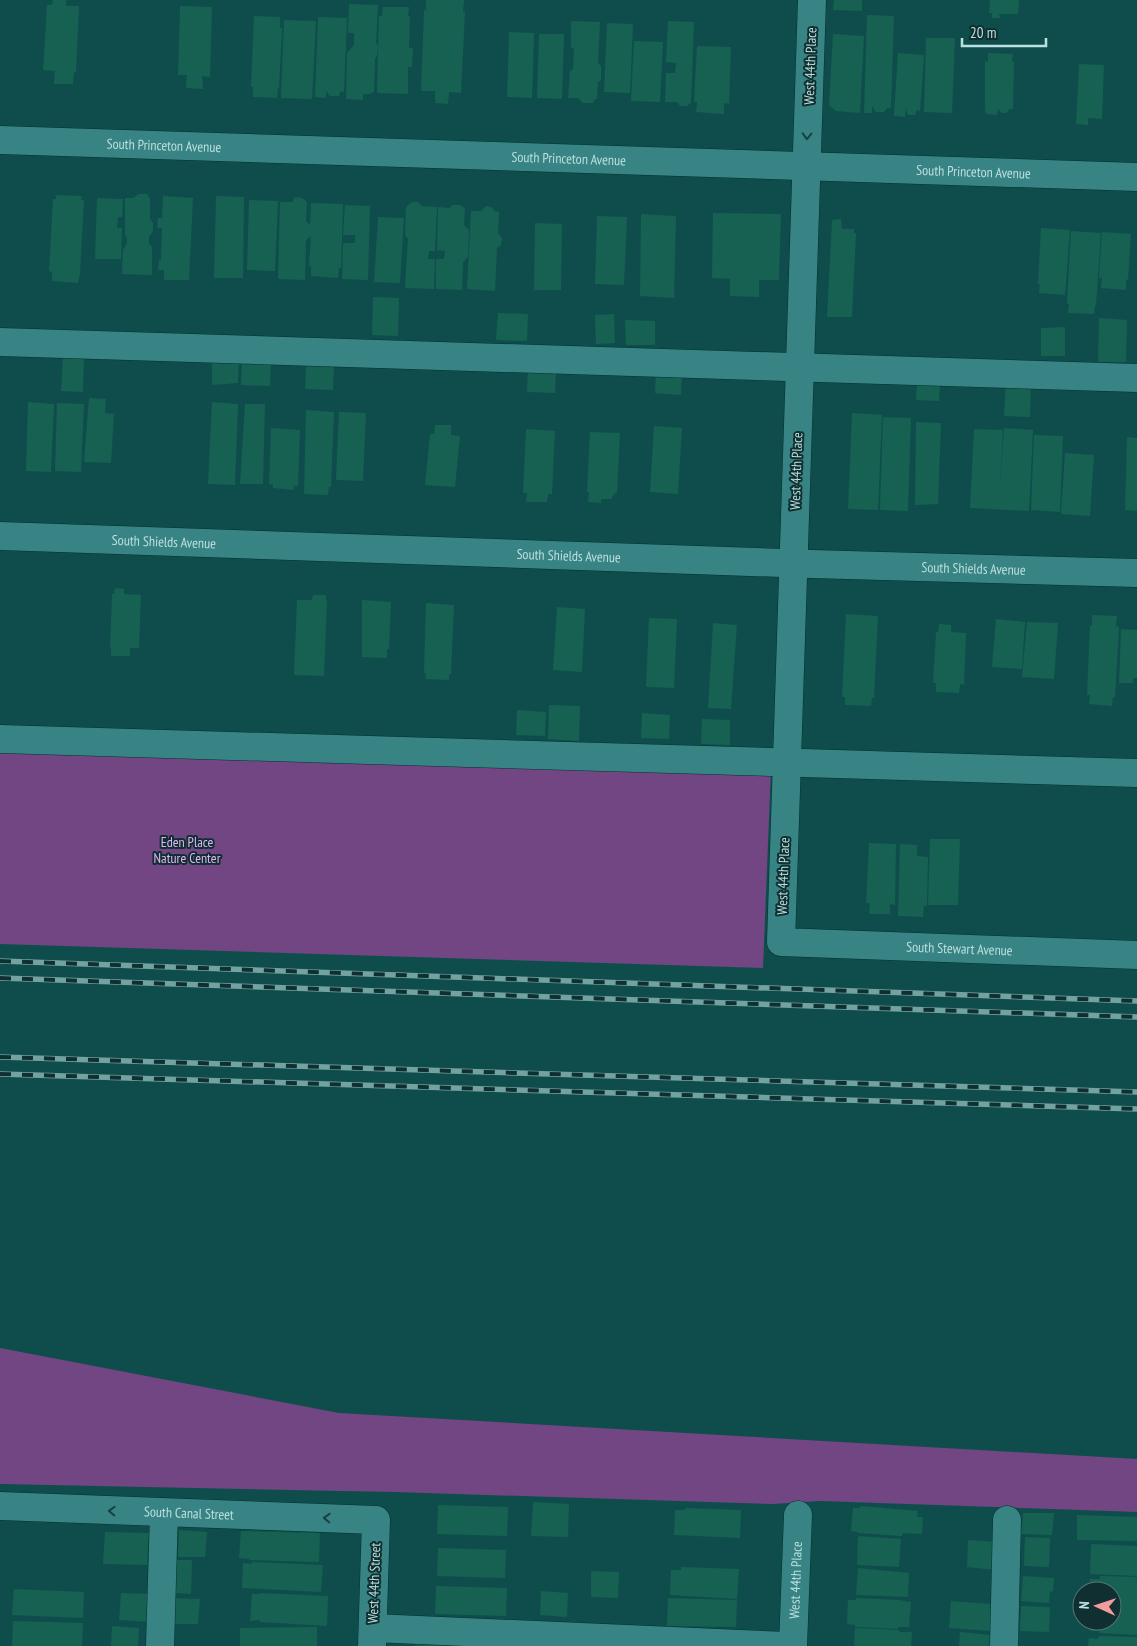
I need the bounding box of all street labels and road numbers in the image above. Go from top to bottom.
street label: West 44th Place [800,27,820,105]
street label: South Princeton Avenue [106,134,222,156]
street label: South Princeton Avenue [511,148,627,169]
street label: South Princeton Avenue [916,161,1031,183]
street label: West 44th Place [786,432,806,510]
street label: South Shields Avenue [111,531,217,552]
street label: South Shields Avenue [516,545,621,566]
street label: South Shields Avenue [921,558,1026,579]
street label: West 44th Place [773,837,793,915]
street label: South Stewart Avenue [906,938,1013,959]
street label: South Canal Street [144,1502,234,1524]
street label: West 44th Place [785,1541,806,1619]
street label: West 44th Street [364,1542,384,1624]

